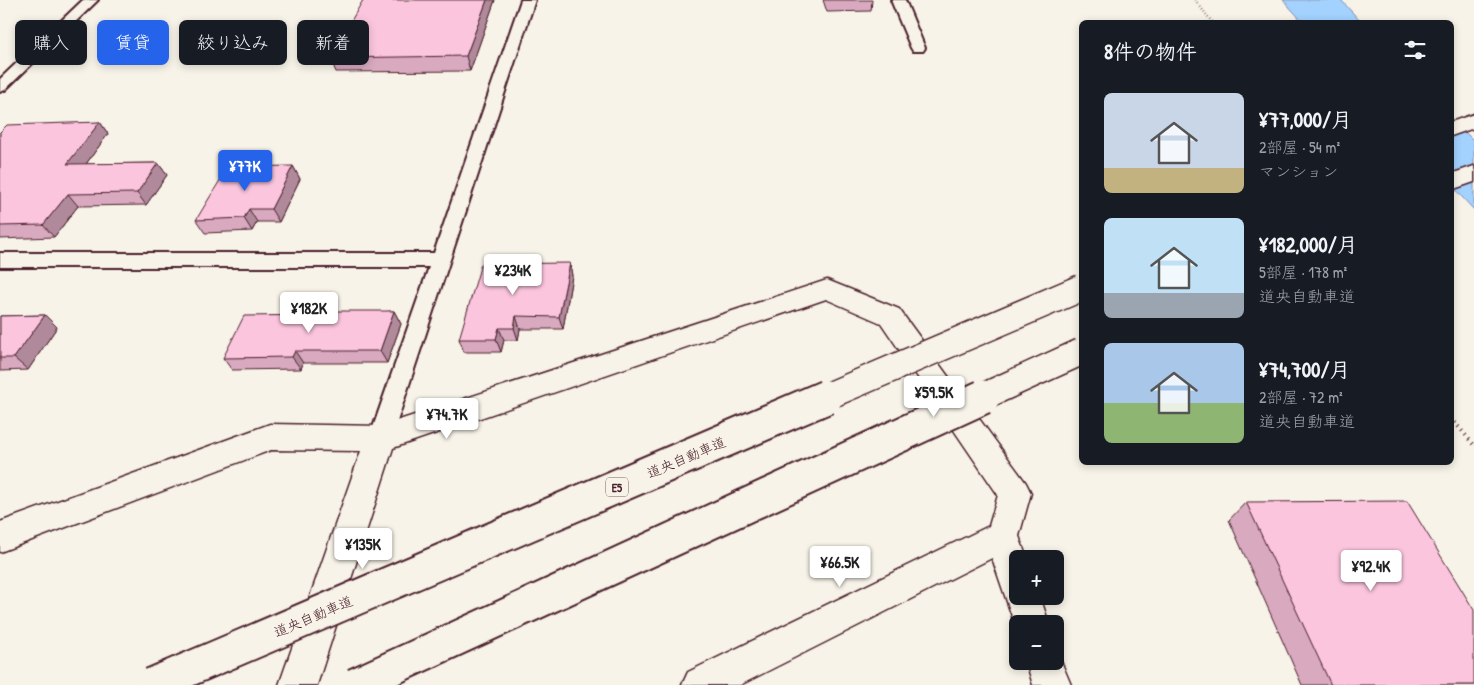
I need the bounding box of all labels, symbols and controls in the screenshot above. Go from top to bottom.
chip: 購入 [15,20,87,65]
chip: 賃貸 [97,20,169,65]
chip: 絞り込み [179,20,287,65]
chip: 新着 [297,20,369,65]
icon: filters [1401,36,1429,64]
text: 8件の物件 [1104,37,1197,66]
text: ¥77,000/月 [1259,105,1352,134]
icon: home [1144,113,1204,173]
text: 2部屋 · 54 m² [1259,136,1340,158]
pin: ¥77K [215,150,275,192]
text: ¥77K [229,155,261,177]
text: マンション [1259,160,1338,182]
text: ¥182,000/月 [1259,230,1358,259]
icon: home [1144,238,1204,298]
pin: ¥234K [478,254,548,296]
text: ¥234K [495,259,531,281]
text: 5部屋 · 178 m² [1259,261,1347,283]
text: 道央自動車道 [1259,285,1355,307]
pin: ¥182K [274,292,344,334]
text: ¥182K [291,297,327,319]
text: ¥74,700/月 [1259,355,1350,384]
icon: home [1144,363,1204,423]
pin: ¥59.5K [893,376,975,418]
text: ¥59.5K [915,381,953,403]
text: 2部屋 · 72 m² [1259,386,1343,408]
pin: ¥74.7K [406,398,488,440]
text: ¥74.7K [426,403,468,425]
text: 道央自動車道 [1259,410,1355,432]
street label: 道央自動車道 [644,432,728,482]
road number: E5 [606,478,628,497]
pin: ¥135K [328,528,398,570]
text: ¥135K [345,533,381,555]
pin: ¥66.5K [799,546,881,588]
map controls [1009,550,1064,670]
button: + [1009,550,1064,605]
pin: ¥92.4K [1330,550,1412,592]
text: ¥66.5K [821,551,859,573]
text: ¥92.4K [1352,555,1390,577]
street label: 道央自動車道 [271,591,355,641]
button: − [1009,615,1064,670]

